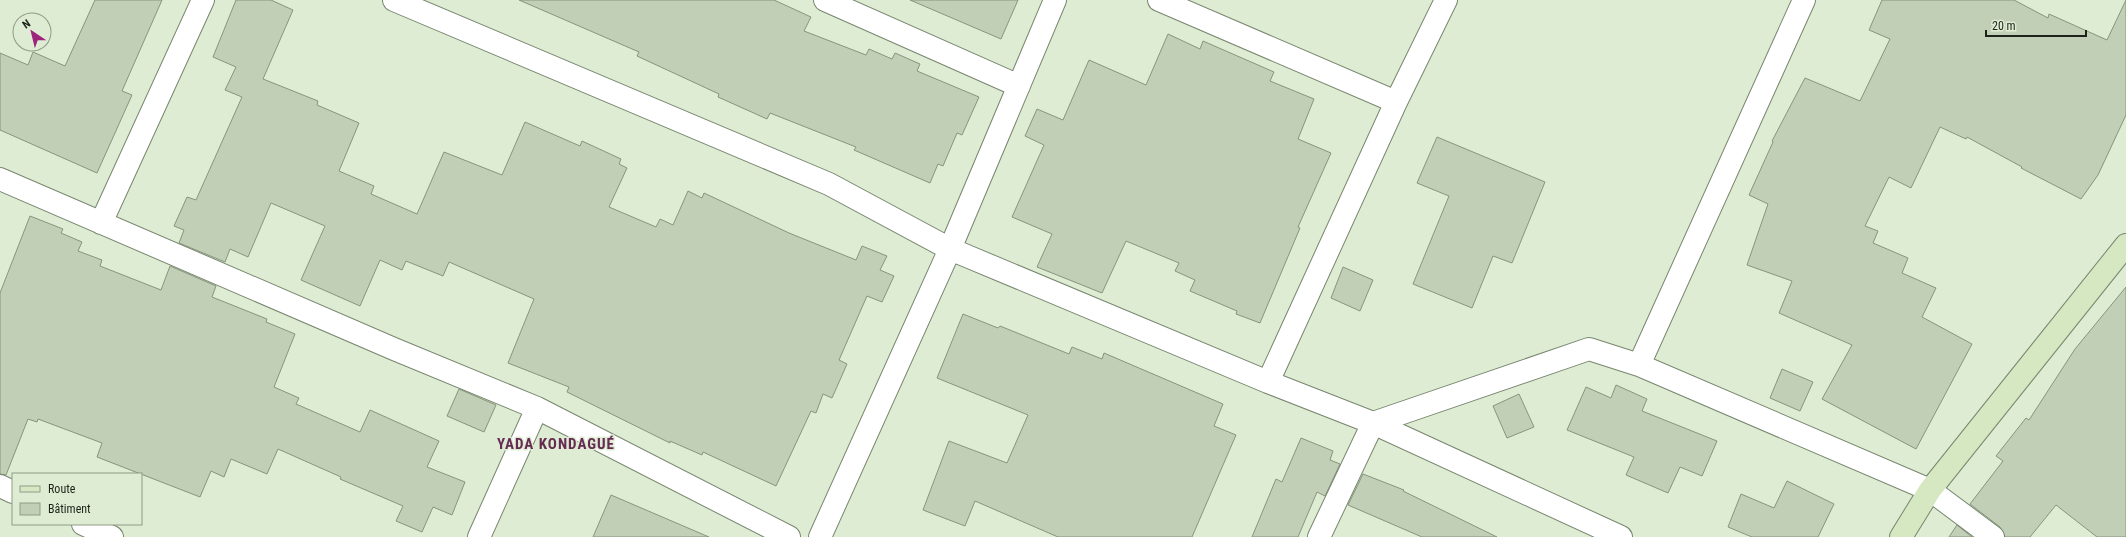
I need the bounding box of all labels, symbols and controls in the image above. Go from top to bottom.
north arrow [12,12,52,52]
scale bar [1986,12,2086,38]
text: N [20,17,33,31]
text: 20 m [1992,19,2016,33]
district label: YADA KONDAGUÉ [497,435,615,453]
legend [12,473,142,525]
text: Route [48,482,76,496]
text: Bâtiment [48,502,91,516]

